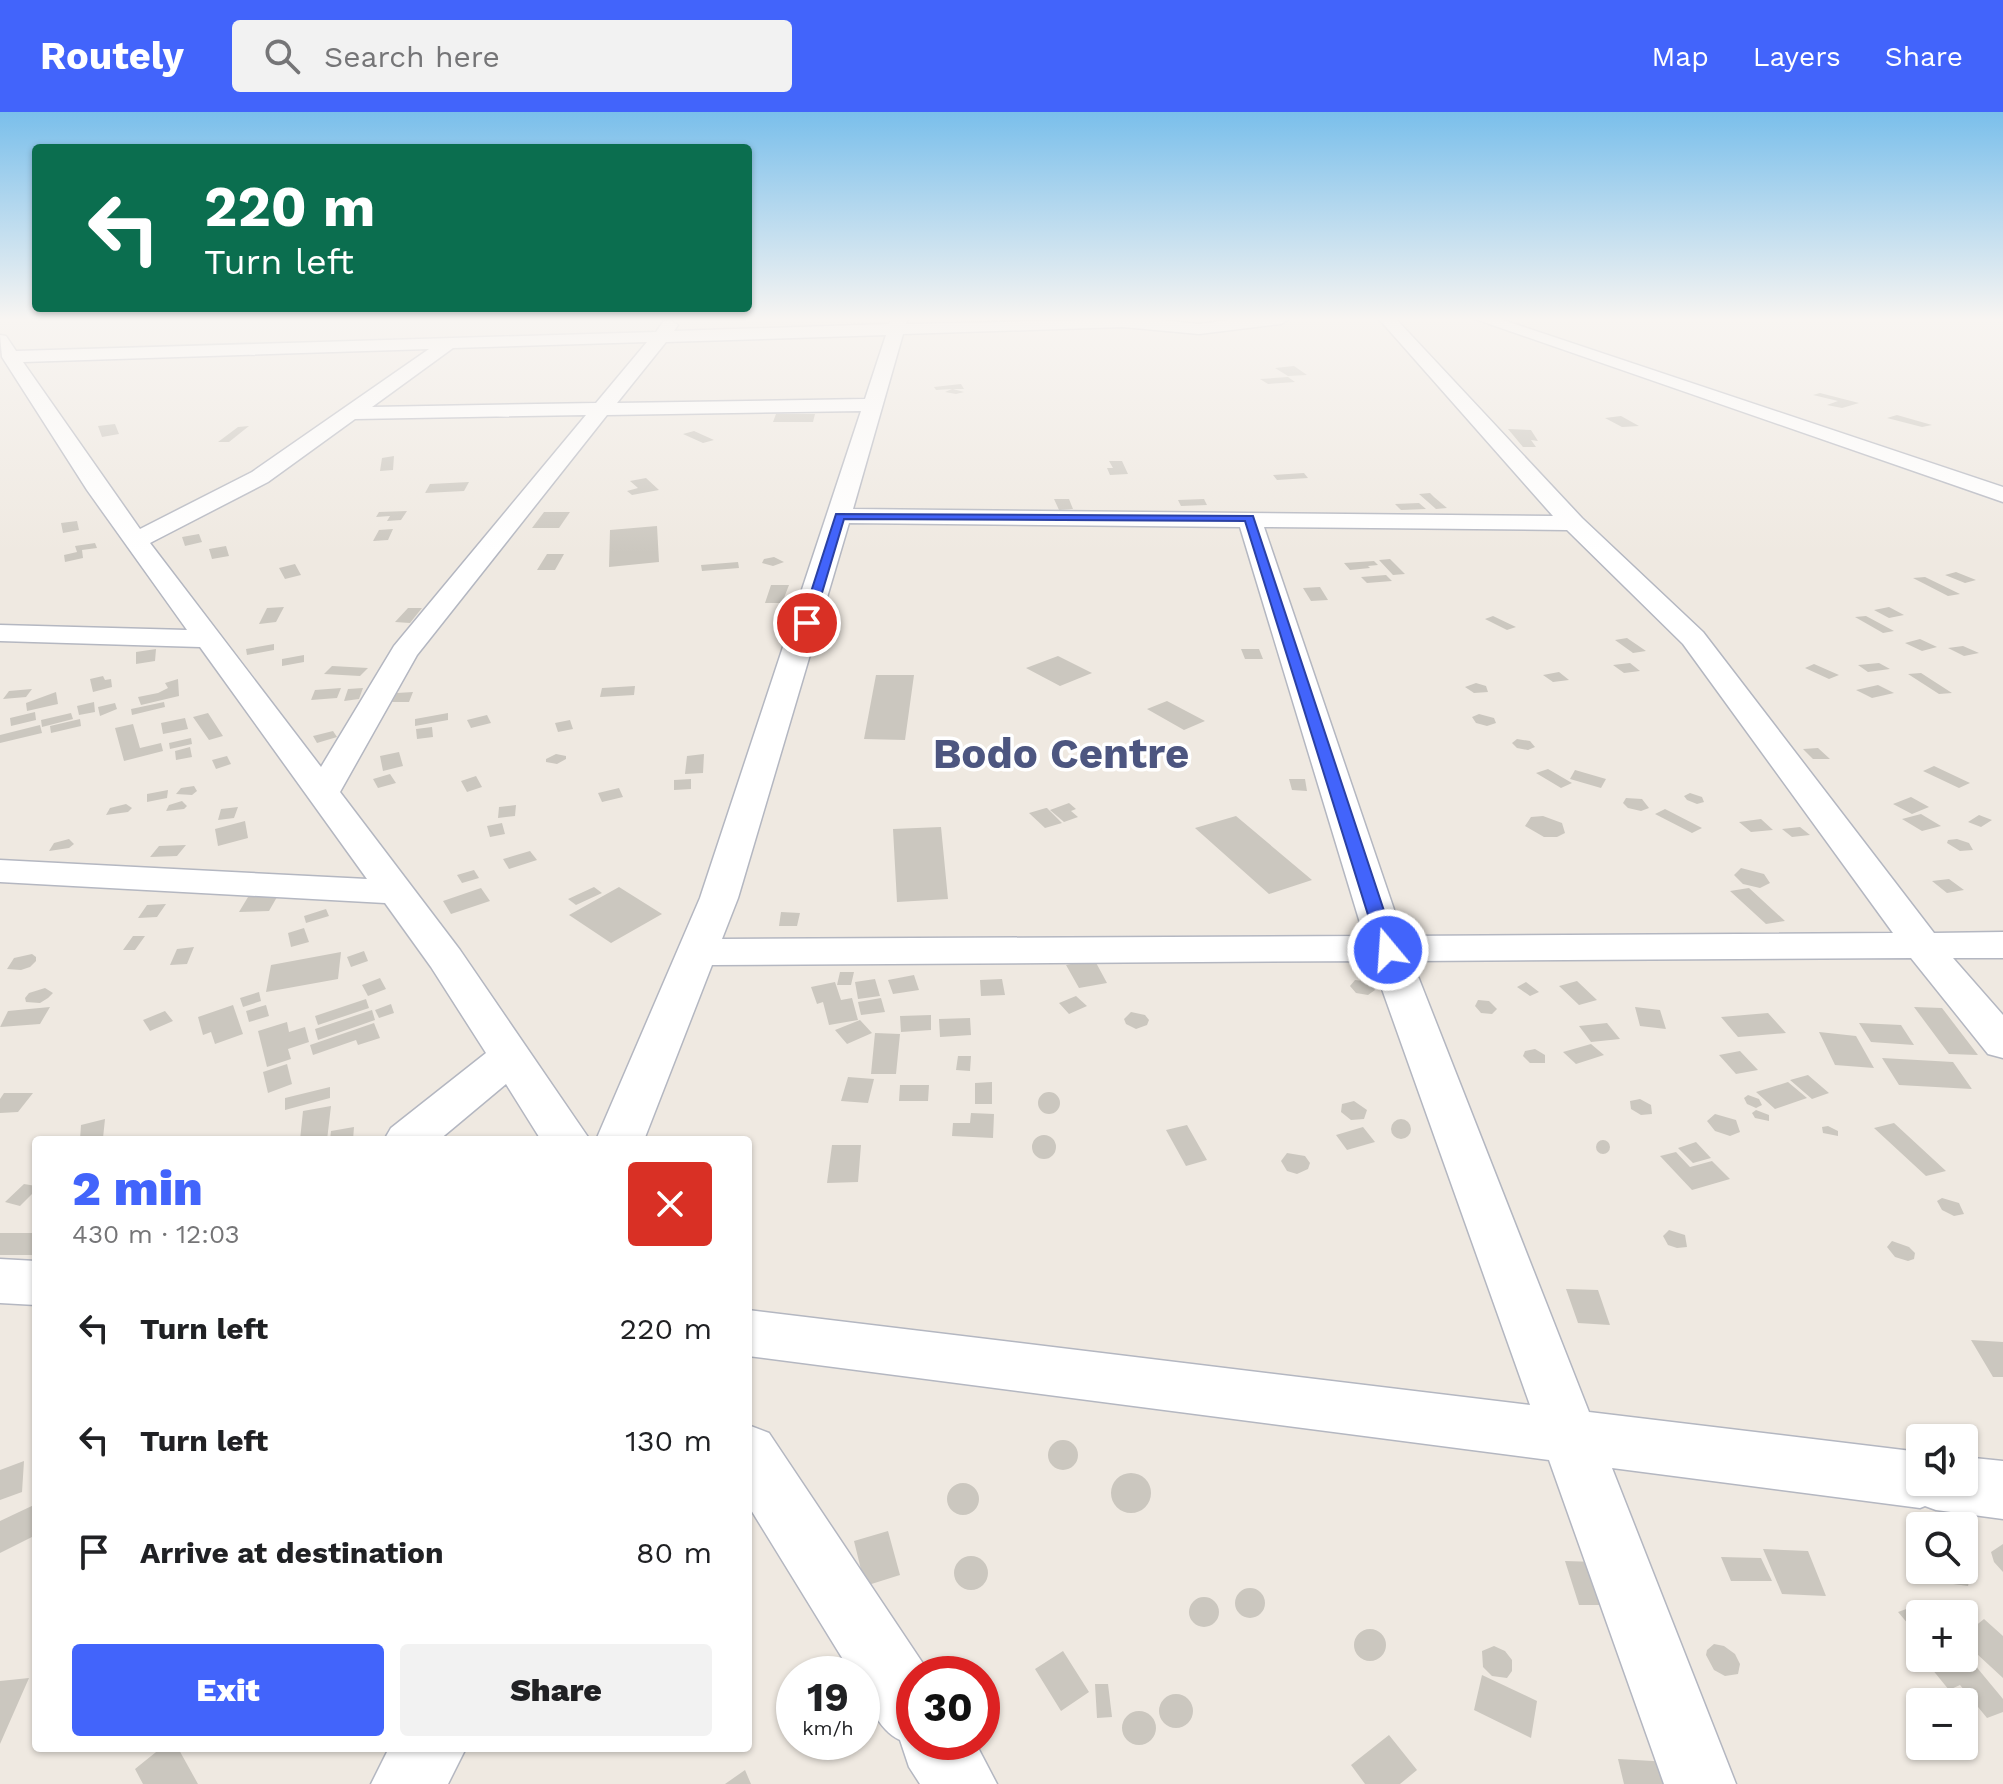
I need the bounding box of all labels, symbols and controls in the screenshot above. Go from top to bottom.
search box [232,20,792,92]
text: Routely [40,34,184,78]
icon: search [260,34,304,78]
text: Search here [324,39,500,74]
text: Map [1652,40,1709,73]
text: Layers [1753,40,1841,73]
text: Share [1885,40,1963,73]
text: 220 m [204,174,376,240]
icon: left [72,176,176,280]
text: Turn left [204,241,354,283]
pin [773,589,841,657]
icon: arrive [785,601,829,645]
district label: Bodo Centre [933,729,1189,778]
position arrow [1346,908,1430,992]
text: 2 min [72,1160,203,1217]
button: close [628,1162,712,1246]
text: 430 m · 12:03 [72,1219,240,1249]
icon: left [72,1306,116,1350]
text: Turn left [140,1311,268,1346]
text: 220 m [620,1311,712,1346]
icon: left [72,1418,116,1462]
text: Turn left [140,1423,268,1458]
text: 130 m [625,1423,712,1458]
map controls [1906,1424,1978,1760]
button: sound [1906,1424,1978,1496]
button: search [1906,1512,1978,1584]
icon: arrive [72,1530,116,1574]
text: Arrive at destination [140,1535,444,1570]
text: 80 m [636,1535,712,1570]
button: + [1906,1600,1978,1672]
button: Exit [72,1644,384,1736]
button: Share [400,1644,712,1736]
speed limit sign: 30 [896,1656,1000,1760]
text: 19 [807,1674,849,1721]
button: − [1906,1688,1978,1760]
text: km/h [802,1716,854,1740]

